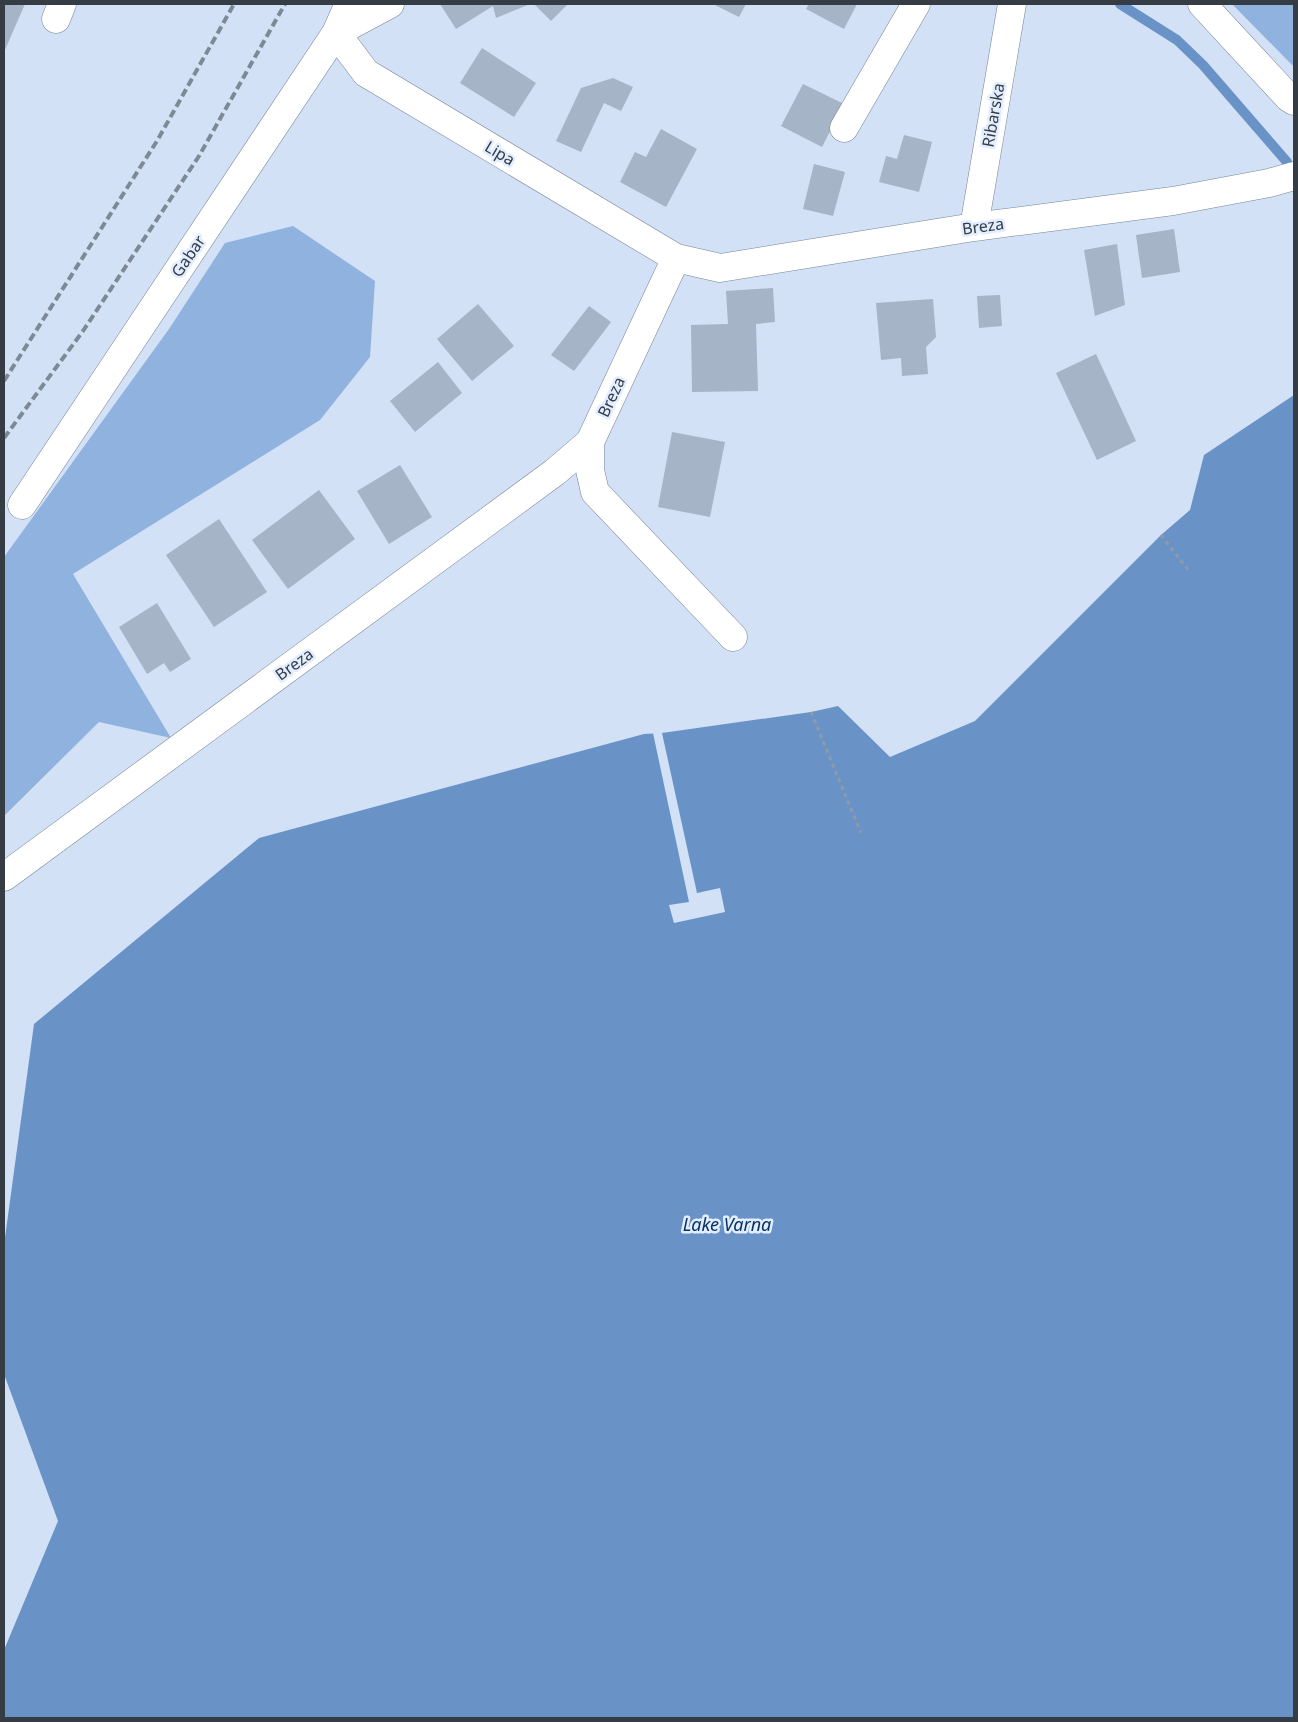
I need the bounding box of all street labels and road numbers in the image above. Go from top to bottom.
street label: Ribarska [977,81,1009,149]
street label: Lipa [481,136,519,170]
street label: Breza [961,212,1005,240]
street label: Gabar [166,230,210,281]
street label: Breza [592,373,630,421]
street label: Breza [271,643,317,685]

